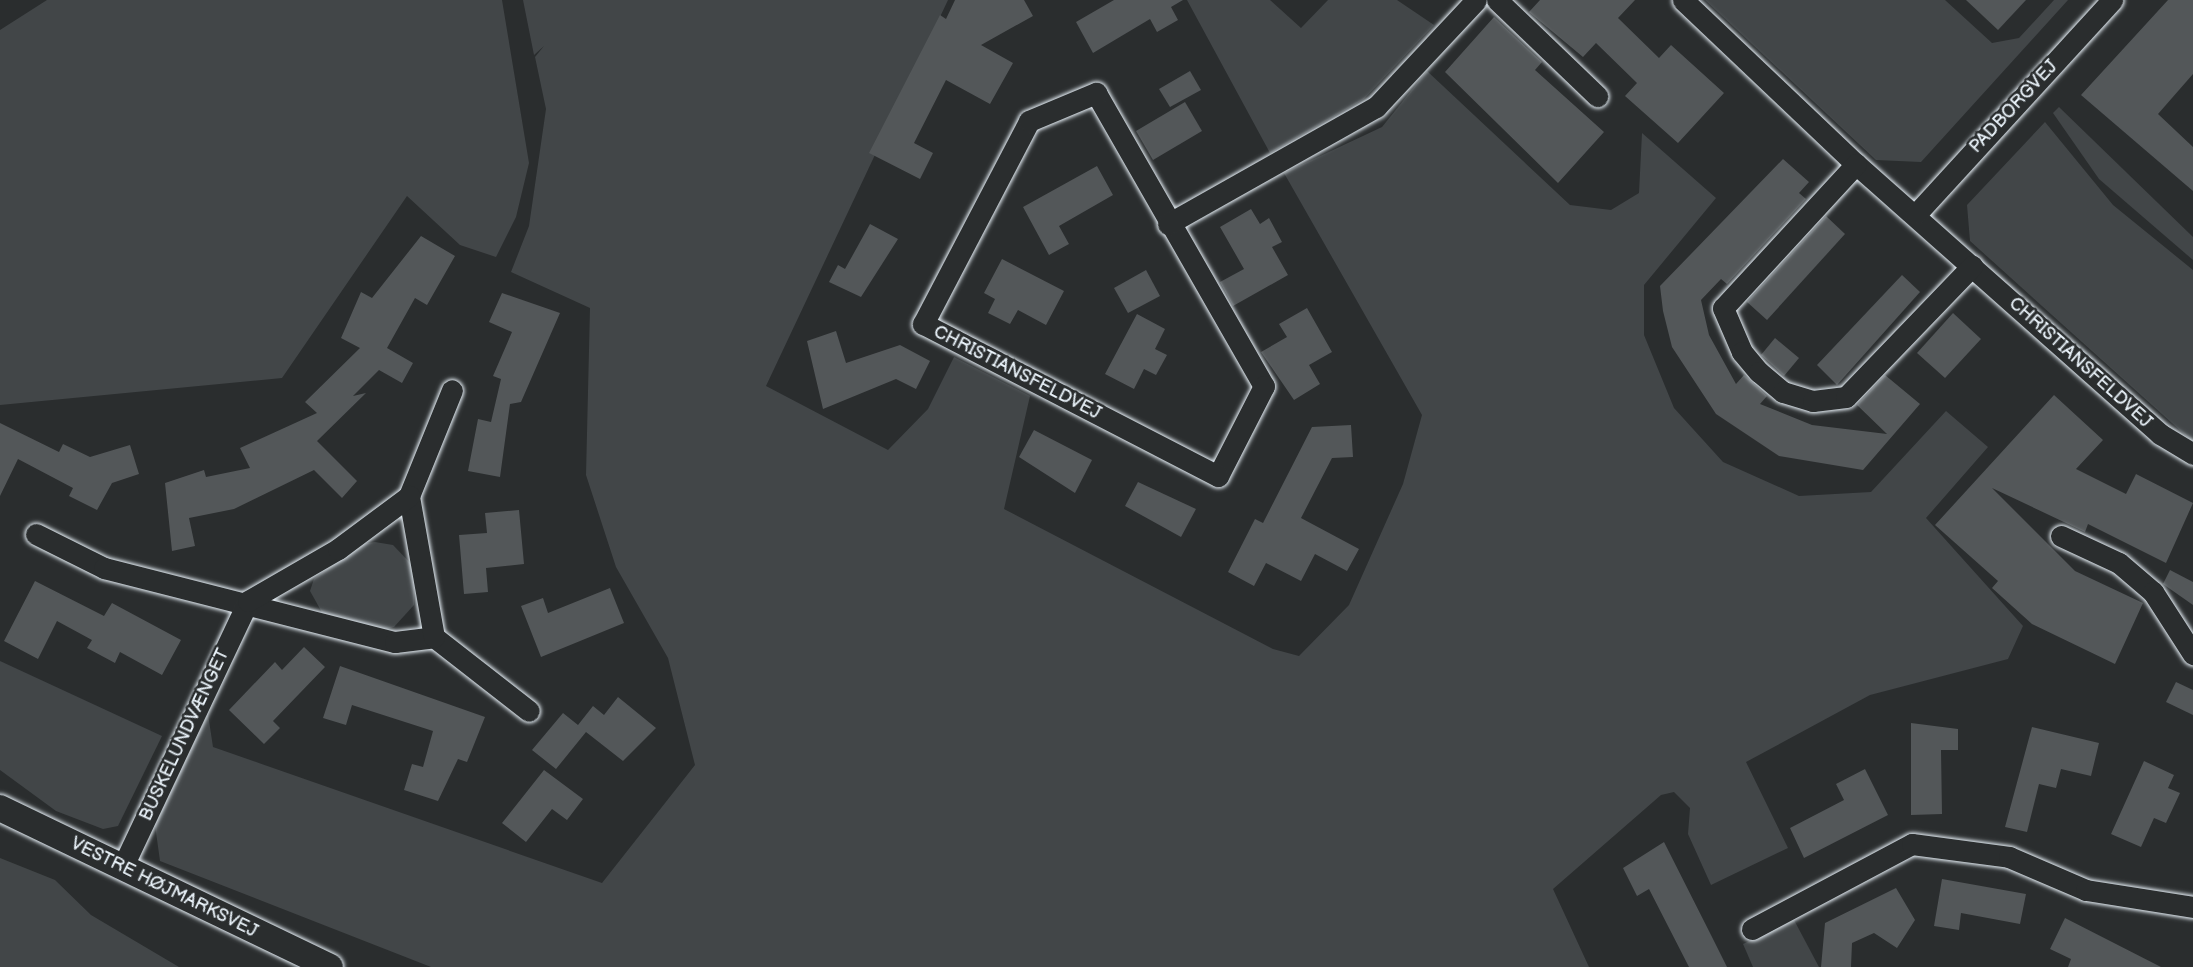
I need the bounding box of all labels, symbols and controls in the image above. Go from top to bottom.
street label: PADBORGVEJ [1965,56,2063,158]
street label: CHRISTIANSFELDVEJ [2004,293,2156,433]
street label: CHRISTIANSFELDVEJ [930,321,1104,425]
street label: BUSKELUNDVÆNGET [136,645,234,825]
street label: VESTRE HØJMARKSVEJ [67,833,261,943]

